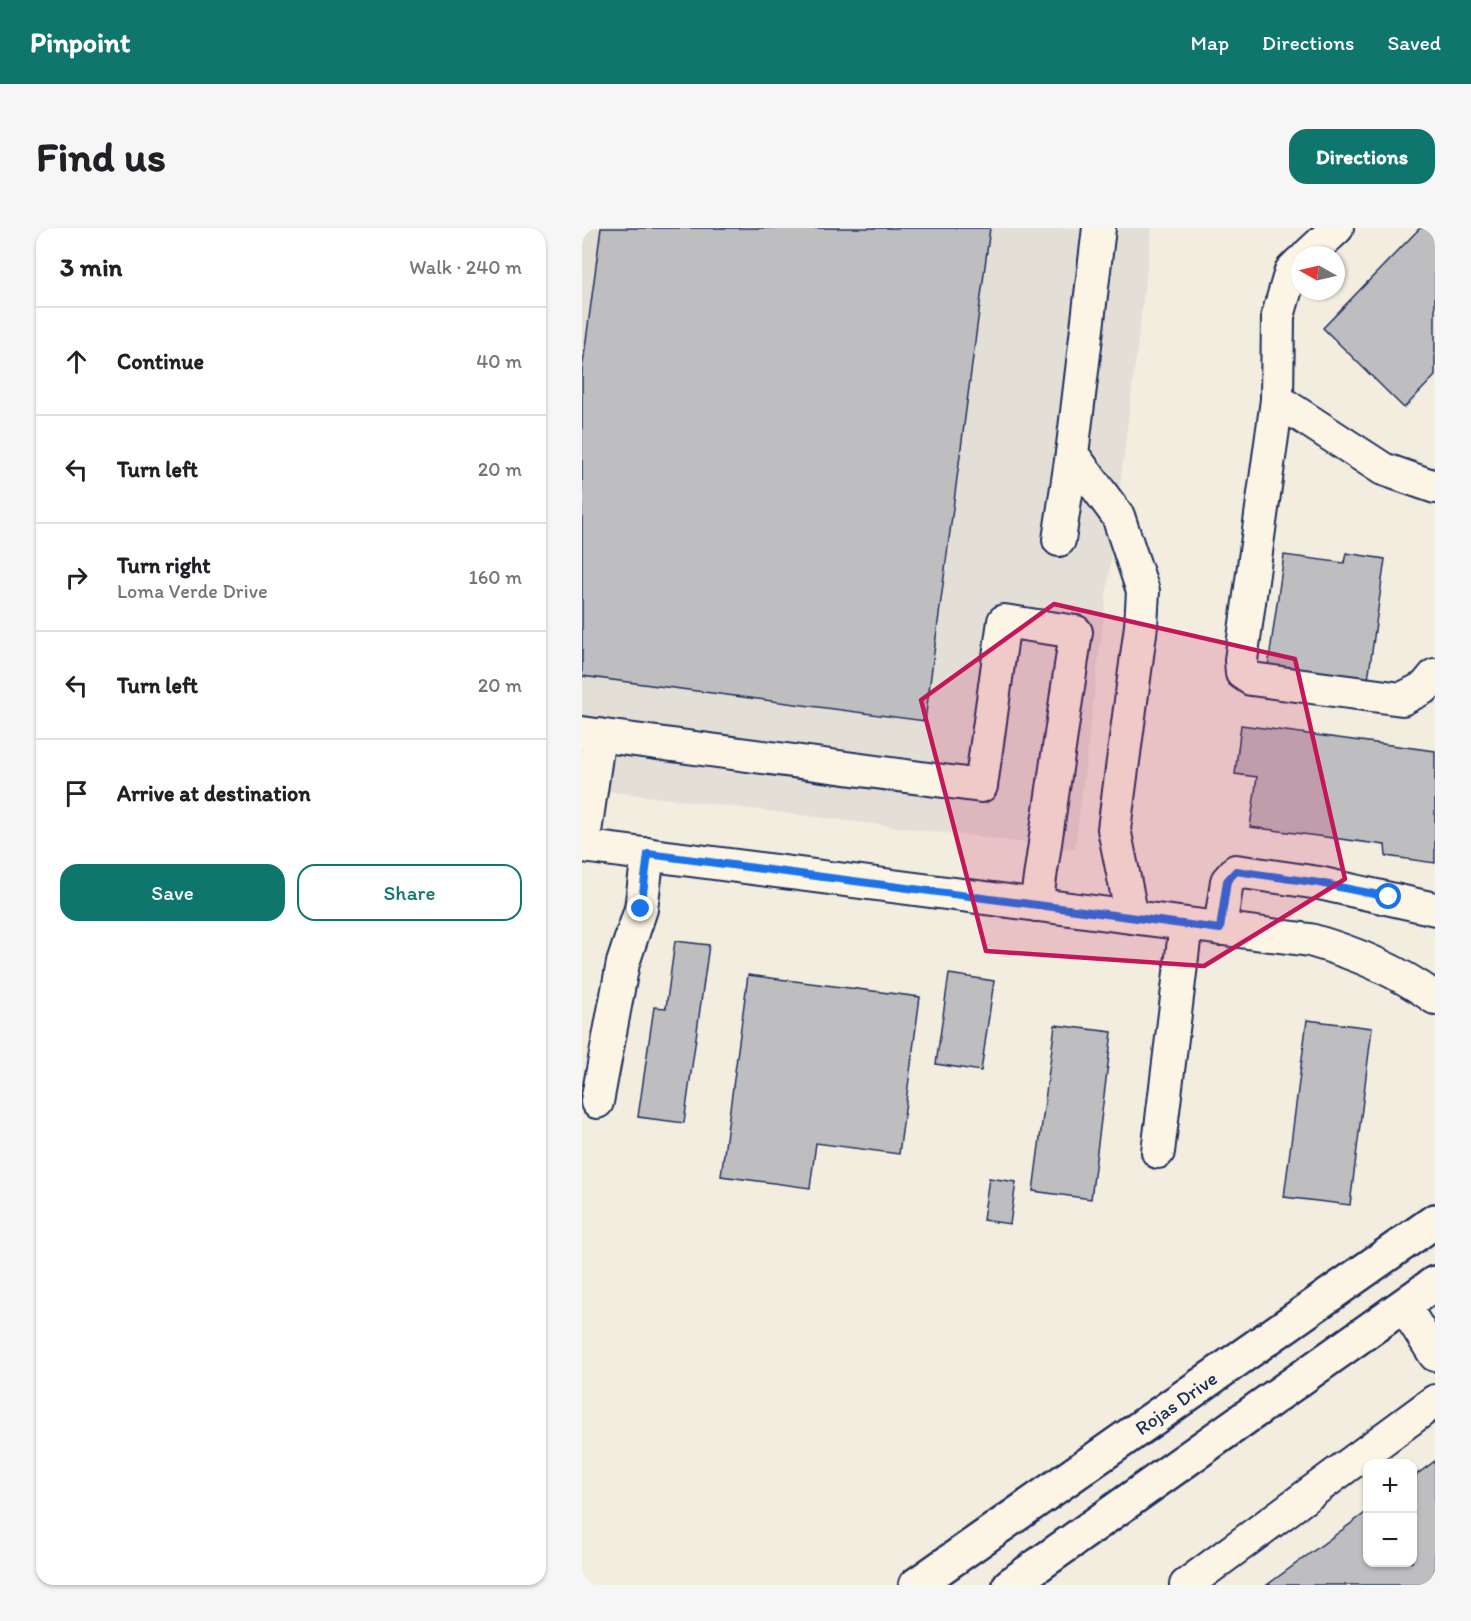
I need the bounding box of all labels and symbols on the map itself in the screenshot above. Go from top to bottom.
north arrow [1291,246,1345,300]
route start [1375,883,1401,909]
route end [627,895,653,921]
street label: Rojas Drive [1130,1366,1222,1440]

